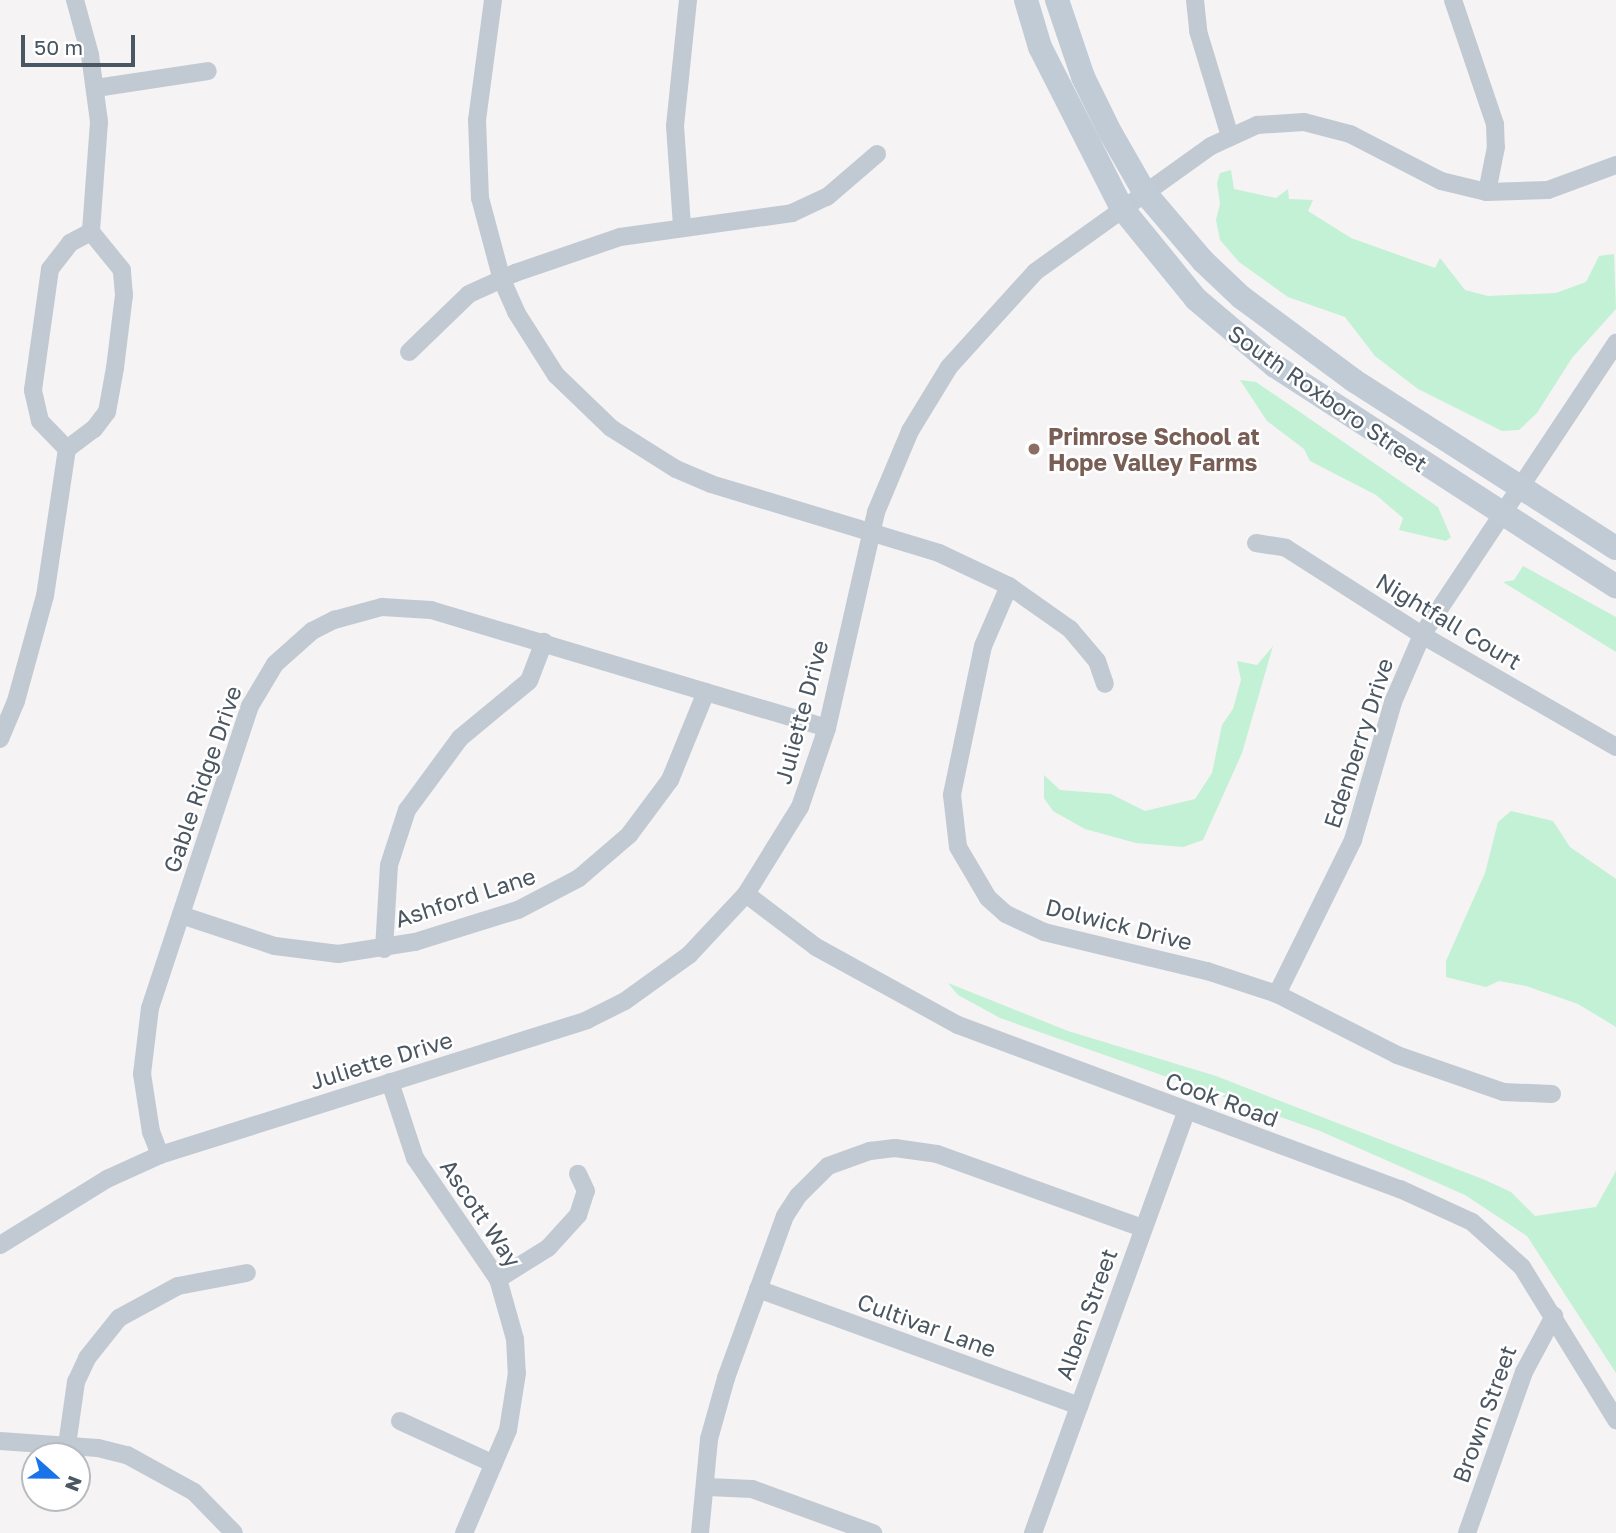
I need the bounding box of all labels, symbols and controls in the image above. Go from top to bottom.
scale bar [24,21,138,65]
text: 50 m [34,34,83,60]
street label: South Roxboro Street [1223,319,1433,477]
place label: Primrose School at Hope Valley Farms [1048,422,1260,476]
marker: Primrose School at Hope Valley Farms [1026,441,1042,457]
street label: Nightfall Court [1371,567,1527,675]
street label: Juliette Drive [769,637,833,787]
street label: Edenberry Drive [1318,654,1398,832]
street label: Gable Ridge Drive [157,682,247,876]
street label: Ashford Lane [391,861,539,933]
street label: Dolwick Drive [1043,892,1195,956]
street label: Juliette Drive [306,1025,456,1095]
street label: Cook Road [1162,1066,1282,1132]
street label: Ascott Way [435,1154,527,1272]
street label: Alben Street [1049,1245,1123,1383]
street label: Cultivar Lane [854,1287,1000,1363]
street label: Brown Street [1446,1341,1522,1487]
north arrow [21,1442,91,1512]
text: N [61,1473,88,1495]

